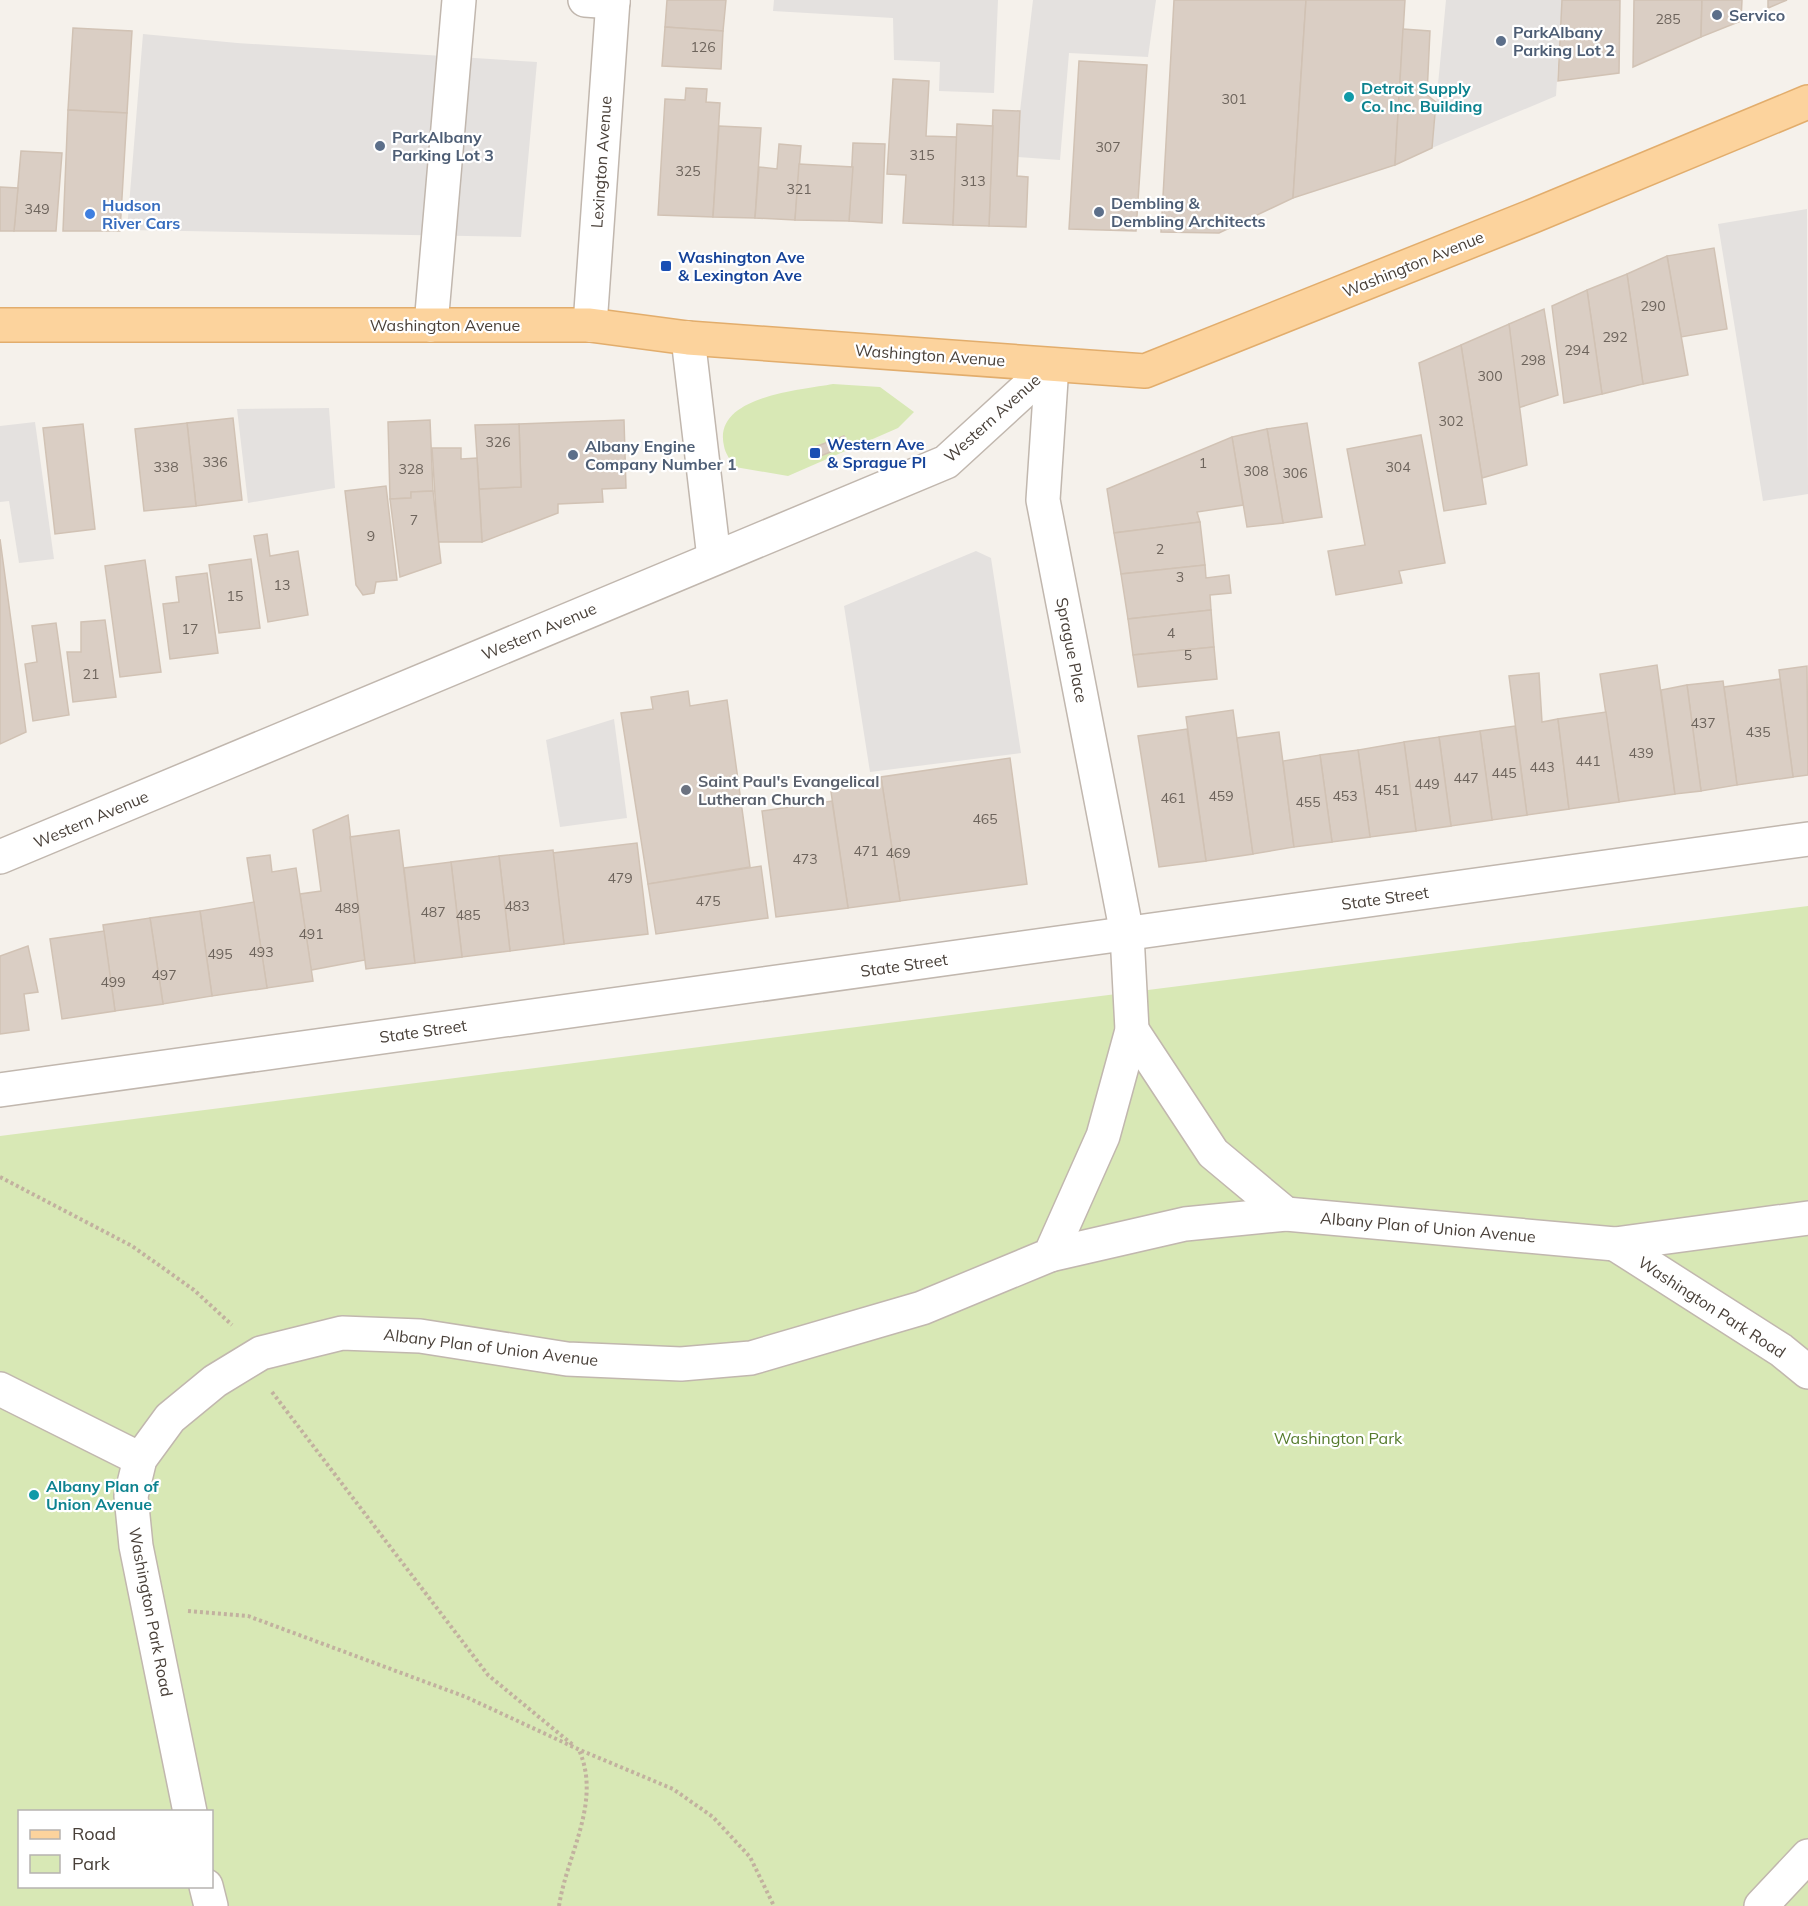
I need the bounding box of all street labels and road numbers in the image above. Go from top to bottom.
street label: Lexington Avenue [586,95,616,229]
street label: Washington Avenue [1339,227,1487,301]
street label: Washington Avenue [370,315,520,335]
street label: Washington Avenue [854,340,1006,370]
street label: Western Avenue [940,370,1044,466]
street label: Sprague Place [1052,596,1092,704]
street label: Western Avenue [479,598,599,664]
street label: Western Avenue [31,786,151,852]
street label: State Street [1340,882,1430,914]
street label: State Street [859,949,949,981]
street label: State Street [378,1015,468,1047]
street label: Albany Plan of Union Avenue [1320,1208,1536,1246]
street label: Washington Park Road [1634,1252,1790,1362]
street label: Albany Plan of Union Avenue [383,1324,599,1370]
street label: Washington Park Road [125,1526,177,1698]

